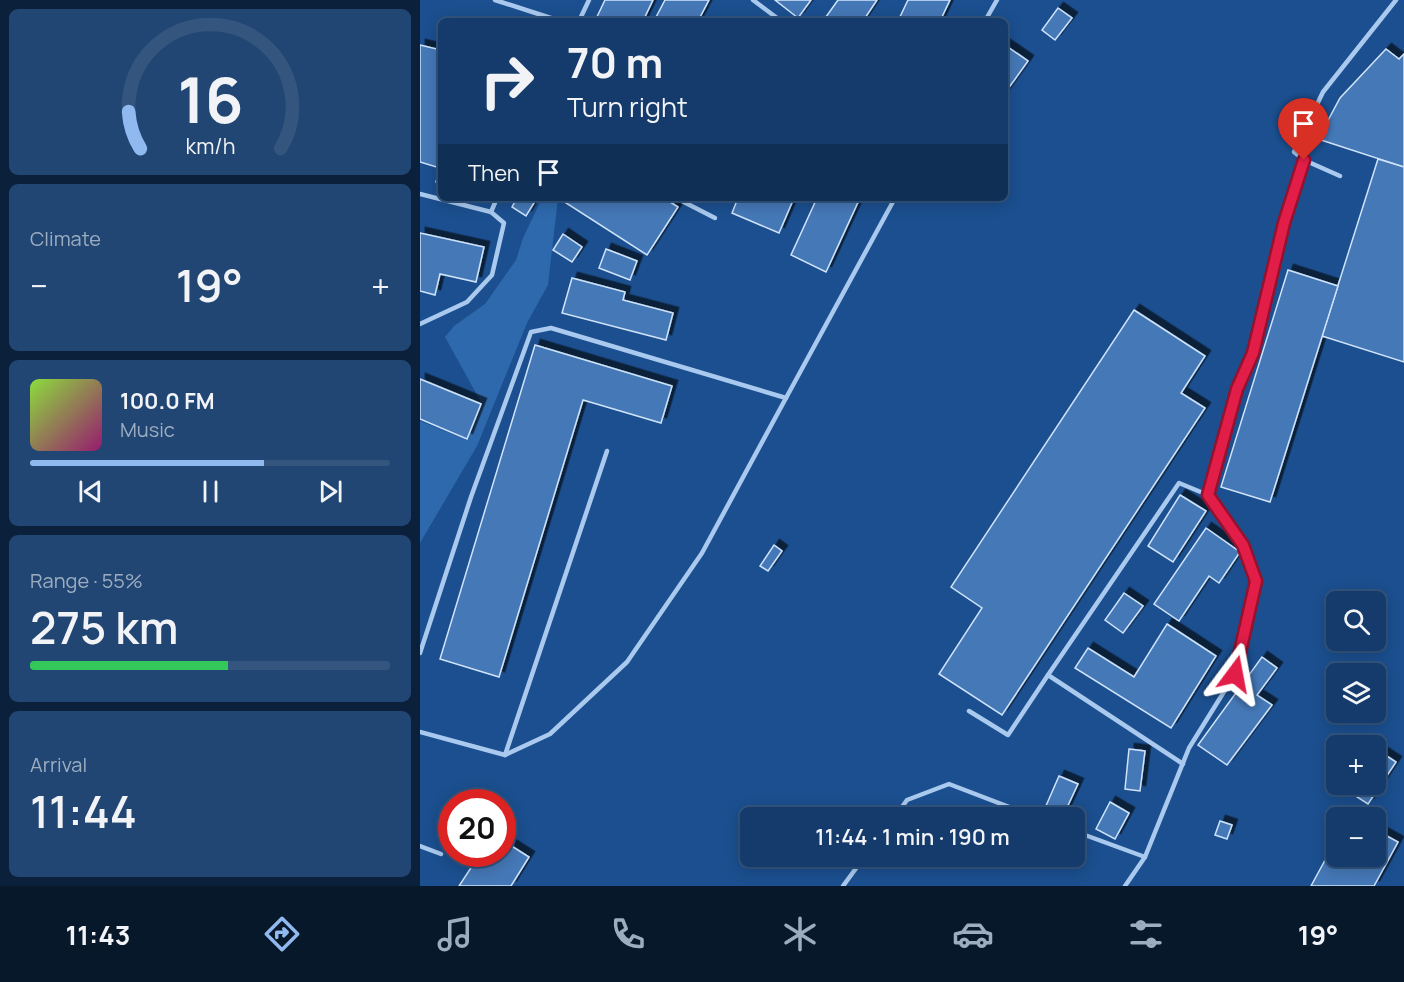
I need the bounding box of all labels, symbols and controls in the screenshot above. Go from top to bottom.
text: 70 m [567,33,663,91]
icon: right [468,42,546,120]
text: 16 [177,56,243,142]
text: Turn right [567,88,688,125]
pin [1278,98,1329,160]
icon: arrive [1287,107,1320,140]
text: km/h [185,132,235,161]
icon: arrive [532,156,565,189]
text: Then [468,158,520,188]
text: Climate [30,225,101,252]
text: 19° [176,254,243,316]
text: − [30,263,48,308]
text: + [371,263,390,308]
text: 100.0 FM [120,386,214,416]
text: Music [120,416,175,443]
icon: previous [74,475,107,508]
icon: pause [194,475,227,508]
icon: next [314,475,347,508]
text: Range · 55% [30,567,143,594]
map controls [1326,591,1386,867]
button: search [1326,591,1386,651]
text: 275 km [30,596,178,658]
position arrow [1203,642,1267,706]
button: layers [1326,663,1386,723]
button: + [1326,735,1386,795]
text: Arrival [30,751,87,778]
text: 11:44 [30,780,137,842]
speed limit sign: 20 [438,789,516,867]
button: − [1326,807,1386,867]
text: 11:44 · 1 min · 190 m [815,822,1010,852]
icon: directions [261,913,303,955]
icon: music [434,913,476,955]
icon: phone [607,913,649,955]
icon: climate [779,913,821,955]
icon: car [952,913,994,955]
icon: filters [1125,913,1167,955]
text: 11:43 [65,916,130,953]
text: 19° [1298,916,1339,953]

